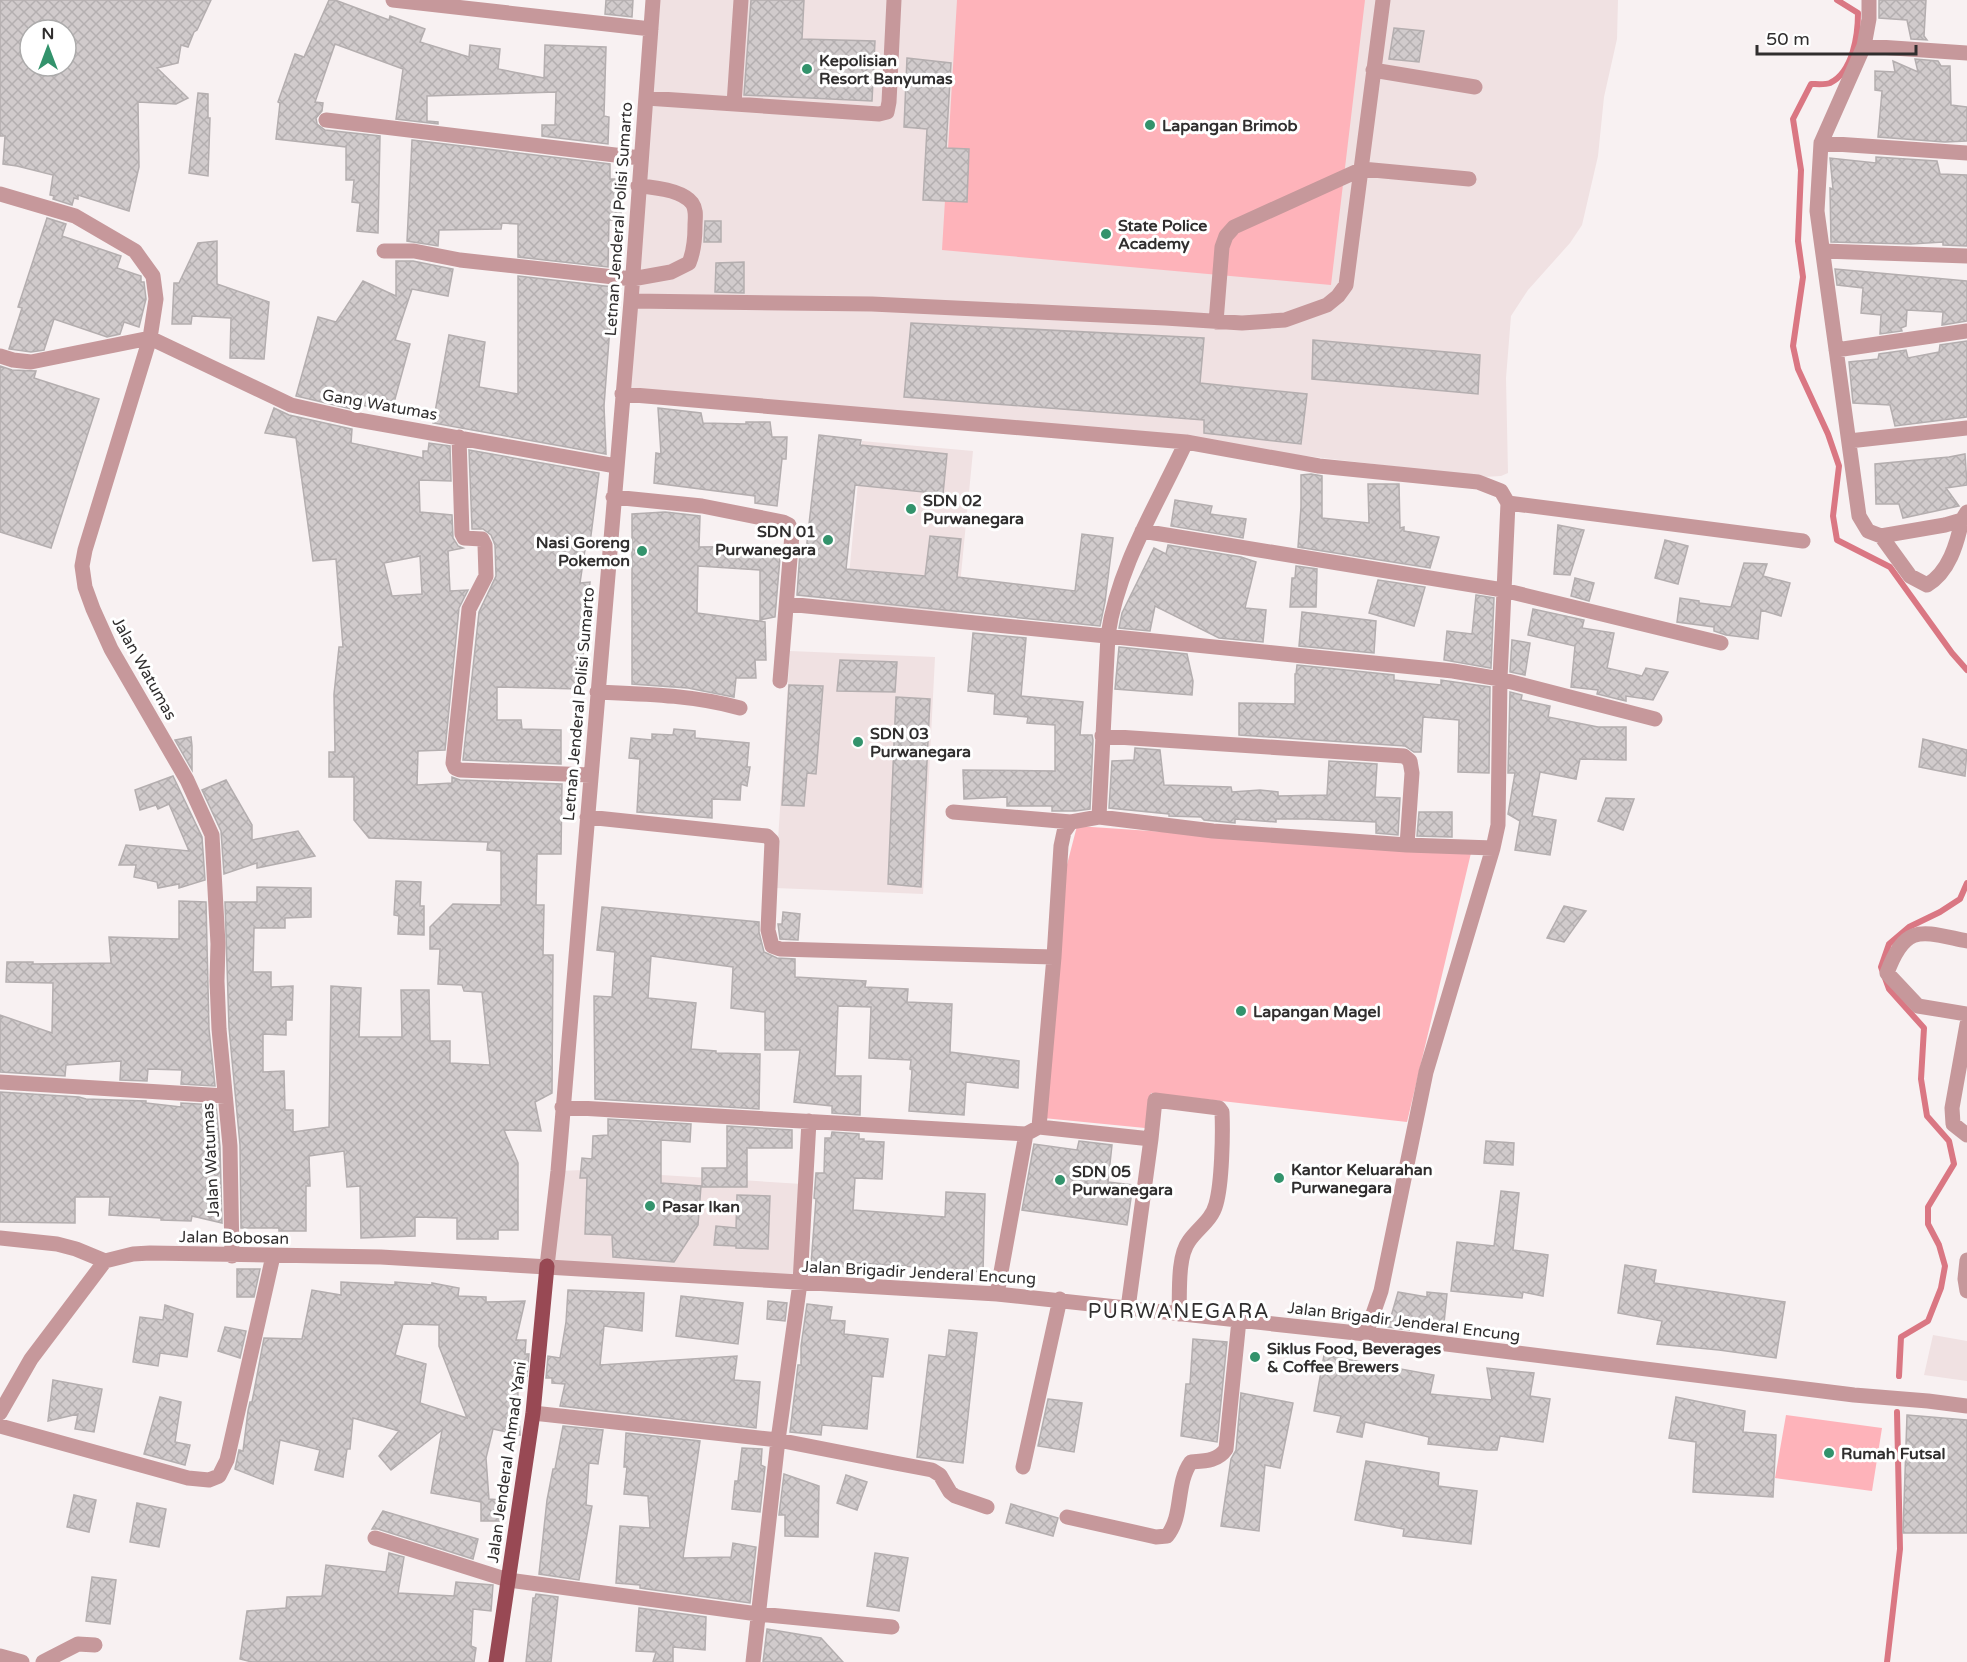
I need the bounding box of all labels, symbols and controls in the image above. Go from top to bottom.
north arrow [18,18,78,78]
scale bar [1757,18,1916,56]
text: N [42,24,54,44]
text: 50 m [1766,28,1810,50]
place label: Kepolisian Resort Banyumas [819,51,953,89]
marker: Kepolisian Resort Banyumas [800,62,814,76]
street label: Letnan Jenderal Polisi Sumarto [601,101,637,337]
place label: Lapangan Brimob [1162,116,1298,136]
marker: Lapangan Brimob [1143,118,1157,132]
place label: State Police Academy [1118,216,1207,254]
marker: State Police Academy [1099,227,1113,241]
street label: Gang Watumas [321,385,439,425]
place label: SDN 02 Purwanegara [923,491,1024,529]
marker: SDN 02 Purwanegara [904,502,918,516]
place label: SDN 01 Purwanegara [715,522,816,560]
place label: Nasi Goreng Pokemon [536,533,630,571]
marker: SDN 01 Purwanegara [821,533,835,547]
marker: Nasi Goreng Pokemon [635,544,649,558]
street label: Letnan Jenderal Polisi Sumarto [559,586,599,822]
street label: Jalan Watumas [108,613,181,724]
place label: SDN 03 Purwanegara [870,724,971,762]
marker: SDN 03 Purwanegara [851,735,865,749]
place label: Lapangan Magel [1253,1002,1381,1022]
marker: Lapangan Magel [1234,1004,1248,1018]
street label: Jalan Watumas [198,1102,224,1218]
place label: Kantor Keluarahan Purwanegara [1291,1160,1432,1198]
place label: SDN 05 Purwanegara [1072,1162,1173,1200]
marker: Kantor Keluarahan Purwanegara [1272,1171,1286,1185]
marker: SDN 05 Purwanegara [1053,1173,1067,1187]
place label: Pasar Ikan [662,1197,740,1217]
marker: Pasar Ikan [643,1199,657,1213]
street label: Jalan Bobosan [179,1227,289,1249]
street label: Jalan Brigadir Jenderal Encung [801,1257,1037,1289]
street label: Jalan Brigadir Jenderal Encung [1286,1298,1521,1346]
district label: PURWANEGARA [1088,1300,1270,1324]
place label: Siklus Food, Beverages & Coffee Brewers [1267,1339,1442,1377]
marker: Siklus Food, Beverages & Coffee Brewers [1248,1350,1262,1364]
street label: Jalan Jenderal Ahmad Yani [483,1360,531,1564]
place label: Rumah Futsal [1841,1444,1945,1464]
marker: Rumah Futsal [1822,1446,1836,1460]

